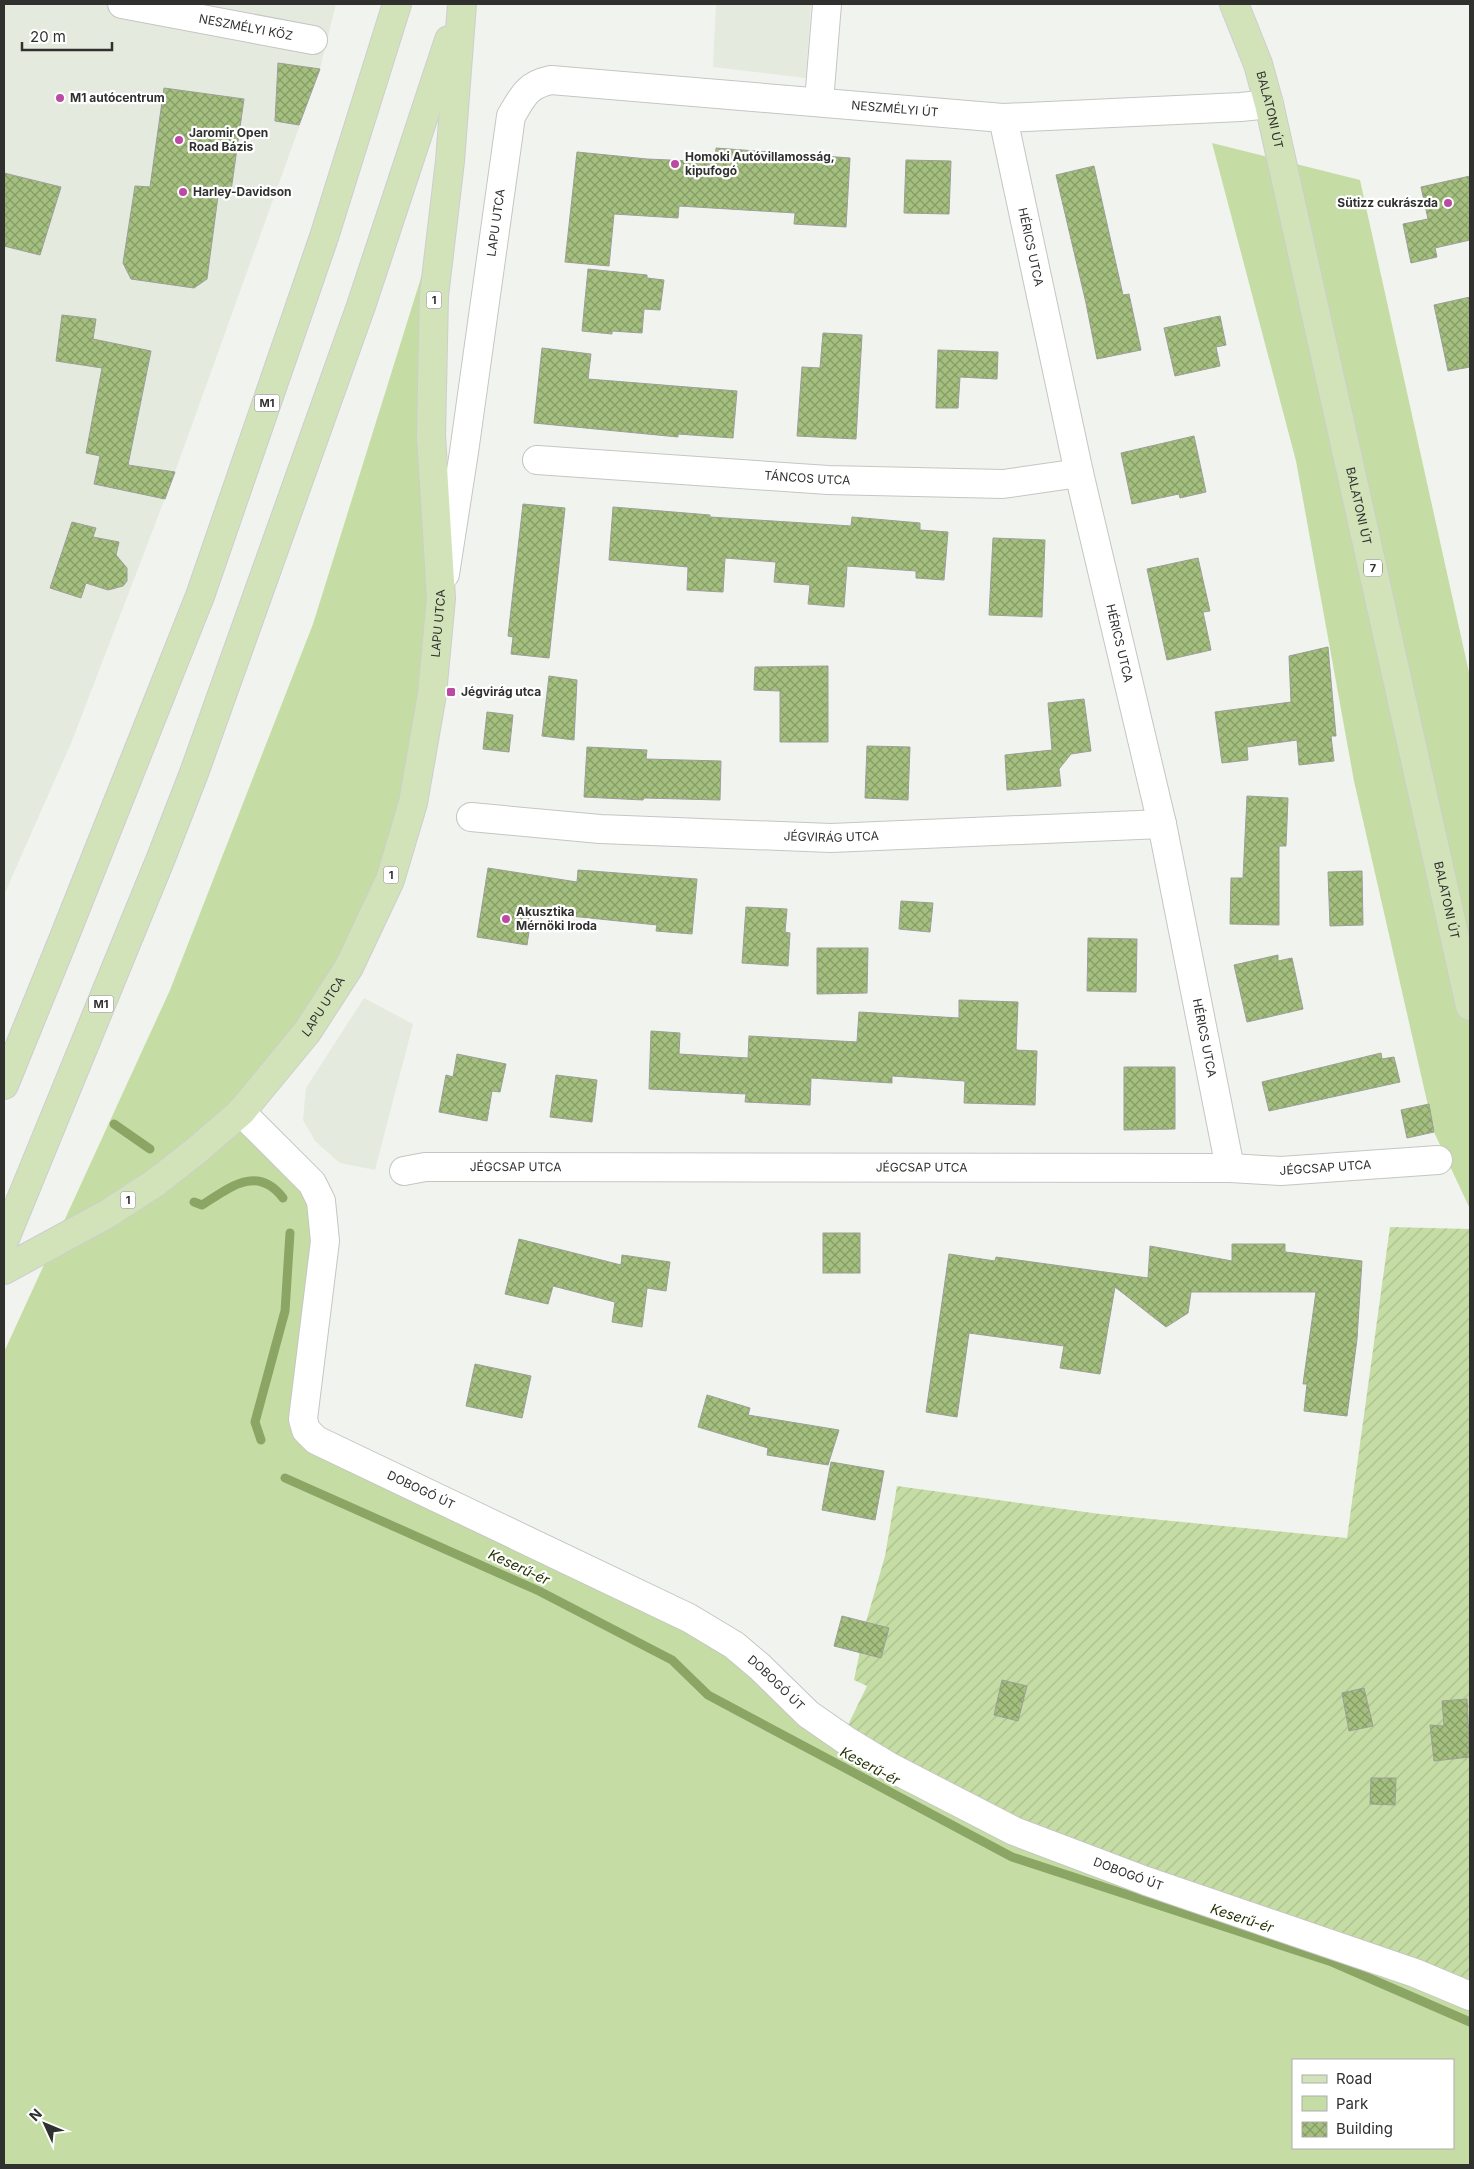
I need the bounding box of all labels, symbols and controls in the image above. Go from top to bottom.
street label: NESZMÉLYI KÖZ [198,11,294,43]
scale bar [22,20,112,52]
text: 20 m [30,27,66,46]
street label: BALATONI ÚT [1253,69,1287,150]
place label: M1 autócentrum [70,90,165,105]
marker: M1 autócentrum [54,92,66,104]
street label: NESZMÉLYI ÚT [851,97,939,120]
place label: Jaromir Open Road Bázis [189,125,268,154]
marker: Jaromir Open Road Bázis [173,134,185,146]
place label: Homoki Autóvillamosság, kipufogó [685,149,835,178]
marker: Homoki Autóvillamosság, kipufogó [669,158,681,170]
place label: Harley-Davidson [193,184,292,199]
marker: Harley-Davidson [177,186,189,198]
street label: LAPU UTCA [483,188,508,257]
place label: Sütizz cukrászda [1337,195,1438,210]
marker: Sütizz cukrászda [1442,197,1454,209]
street label: HÉRICS UTCA [1015,206,1047,288]
road number: 1 [426,292,442,308]
road number: M1 [254,394,280,412]
street label: BALATONI ÚT [1343,466,1375,546]
street label: TÁNCOS UTCA [764,468,851,488]
road number: 7 [1364,560,1382,576]
street label: LAPU UTCA [427,589,448,658]
street label: HÉRICS UTCA [1103,602,1136,684]
place label: Jégvirág utca [461,684,541,699]
marker: Jégvirág utca [445,686,457,698]
street label: JÉGVIRÁG UTCA [783,828,879,845]
street label: BALATONI ÚT [1431,860,1463,941]
road number: 1 [384,866,398,884]
place label: Akusztika Mérnöki Iroda [516,904,597,933]
marker: Akusztika Mérnöki Iroda [500,913,512,925]
street label: LAPU UTCA [298,974,348,1039]
road number: M1 [88,996,114,1012]
street label: HÉRICS UTCA [1190,997,1220,1079]
street label: JÉGCSAP UTCA [1279,1157,1372,1178]
street label: JÉGCSAP UTCA [470,1159,562,1174]
street label: JÉGCSAP UTCA [876,1160,968,1175]
road number: 1 [120,1192,136,1208]
street label: DOBOGÓ ÚT [385,1467,458,1512]
water label: Keserű-ér [486,1545,553,1588]
street label: DOBOGÓ ÚT [745,1652,808,1714]
water label: Keserű-ér [837,1743,904,1789]
street label: DOBOGÓ ÚT [1092,1854,1165,1893]
water label: Keserű-ér [1209,1899,1276,1936]
legend [1292,2059,1454,2149]
text: Road [1336,2069,1372,2088]
text: Park [1336,2094,1369,2113]
north arrow [20,2099,70,2149]
text: N [25,2105,45,2124]
text: Building [1336,2119,1393,2138]

